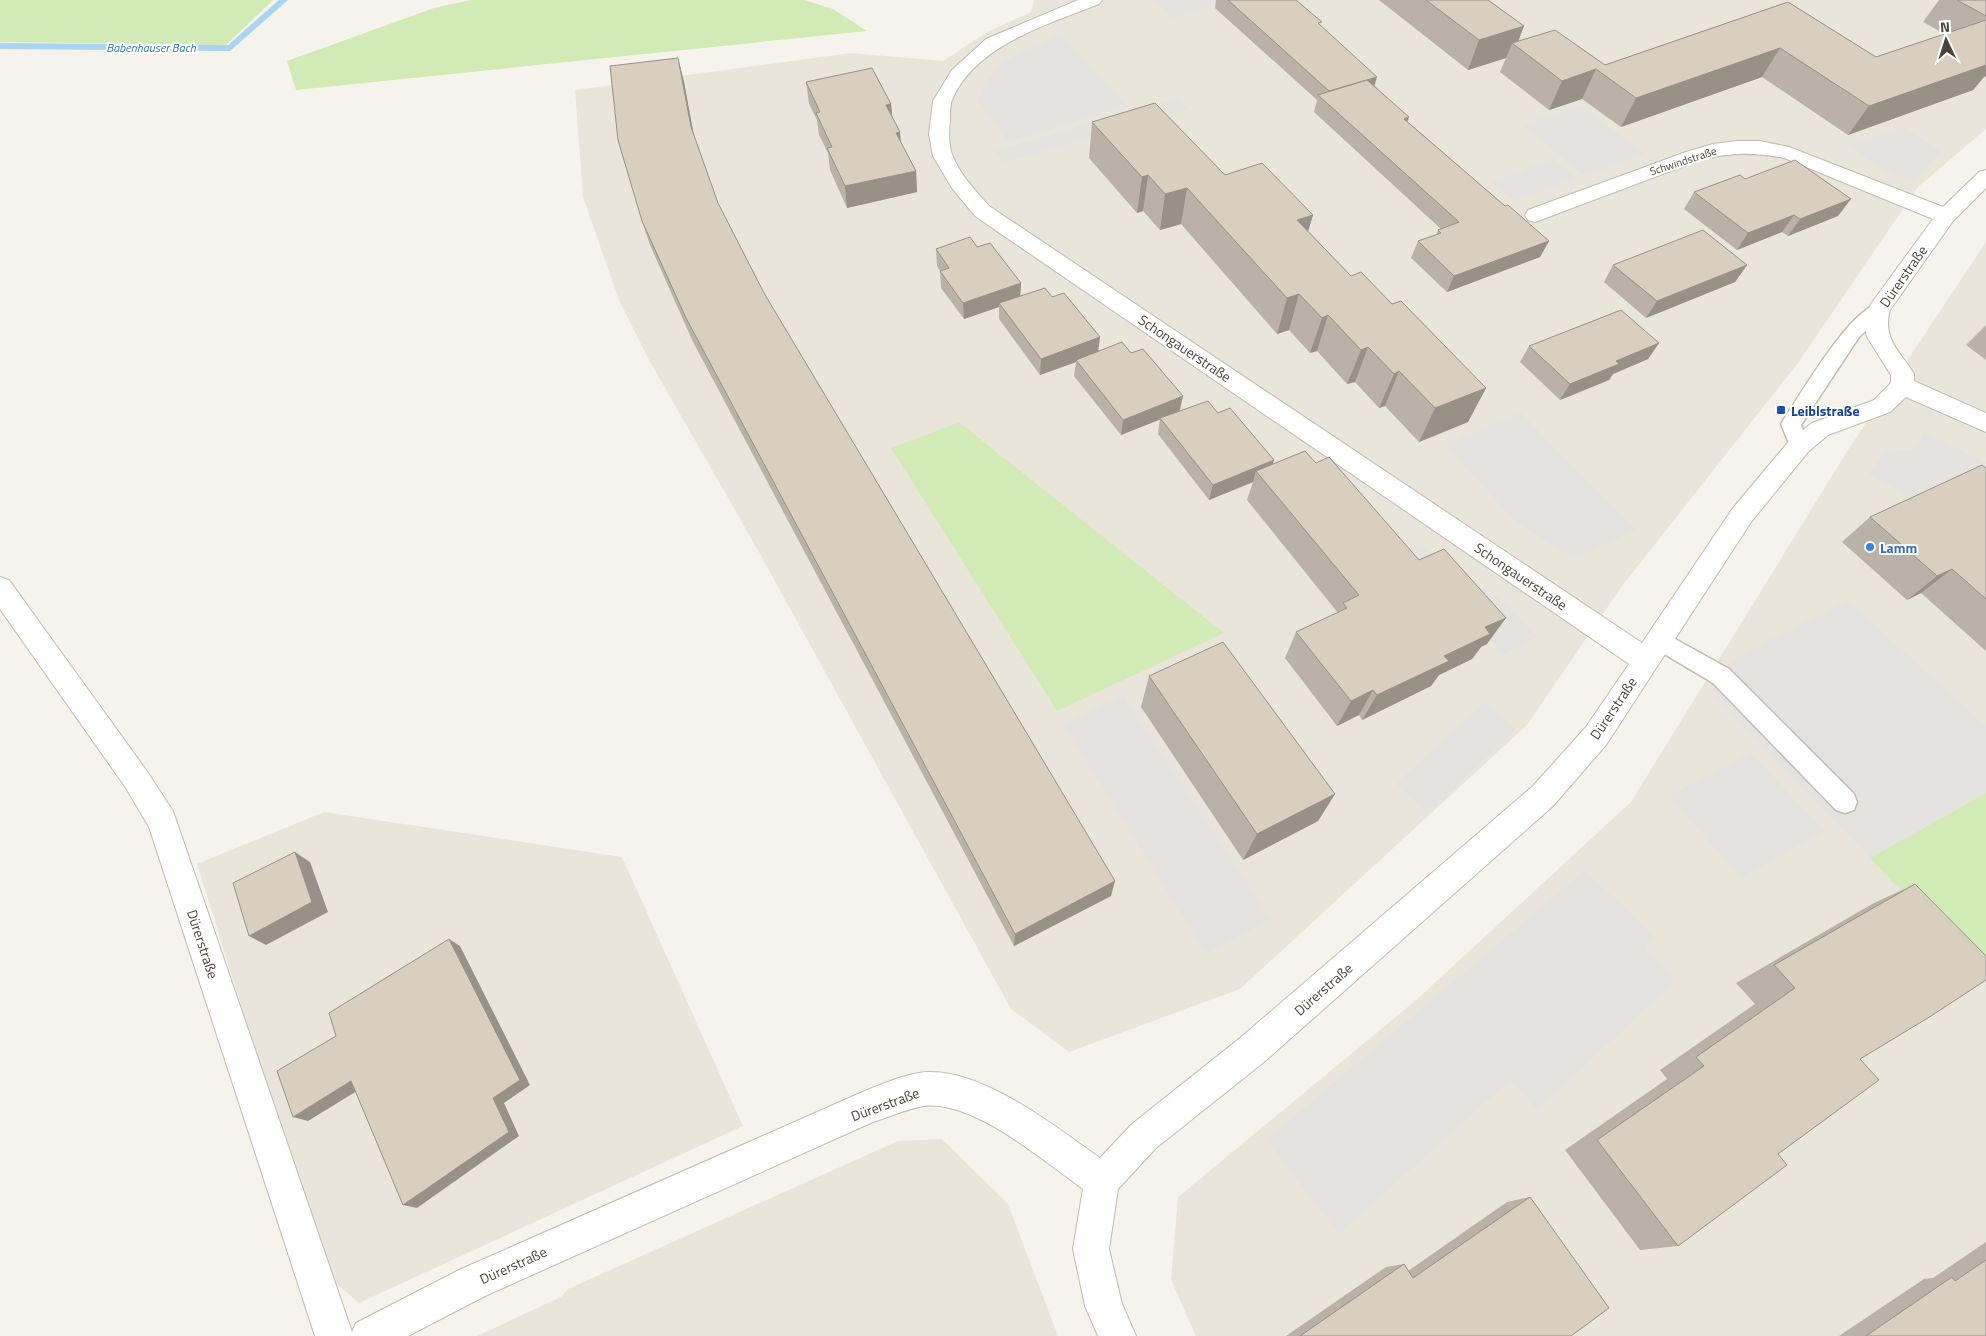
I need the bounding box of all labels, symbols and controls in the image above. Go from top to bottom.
north arrow [1921,15,1971,65]
text: N [1939,16,1951,37]
water label: Babenhauser Bach [106,38,197,57]
street label: Schwindstraße [1648,143,1719,179]
street label: Dürerstraße [1874,241,1932,311]
street label: Schongauerstraße [1134,309,1236,387]
place label: Leiblstraße [1791,400,1860,421]
marker: Leiblstraße [1775,404,1787,416]
street label: Schongauerstraße [1470,537,1572,615]
place label: Lamm [1880,537,1917,558]
marker: Lamm [1864,541,1876,553]
street label: Dürerstraße [1584,672,1642,744]
street label: Dürerstraße [182,907,224,981]
street label: Dürerstraße [1289,958,1357,1020]
street label: Dürerstraße [848,1082,922,1126]
street label: Dürerstraße [476,1241,550,1289]

